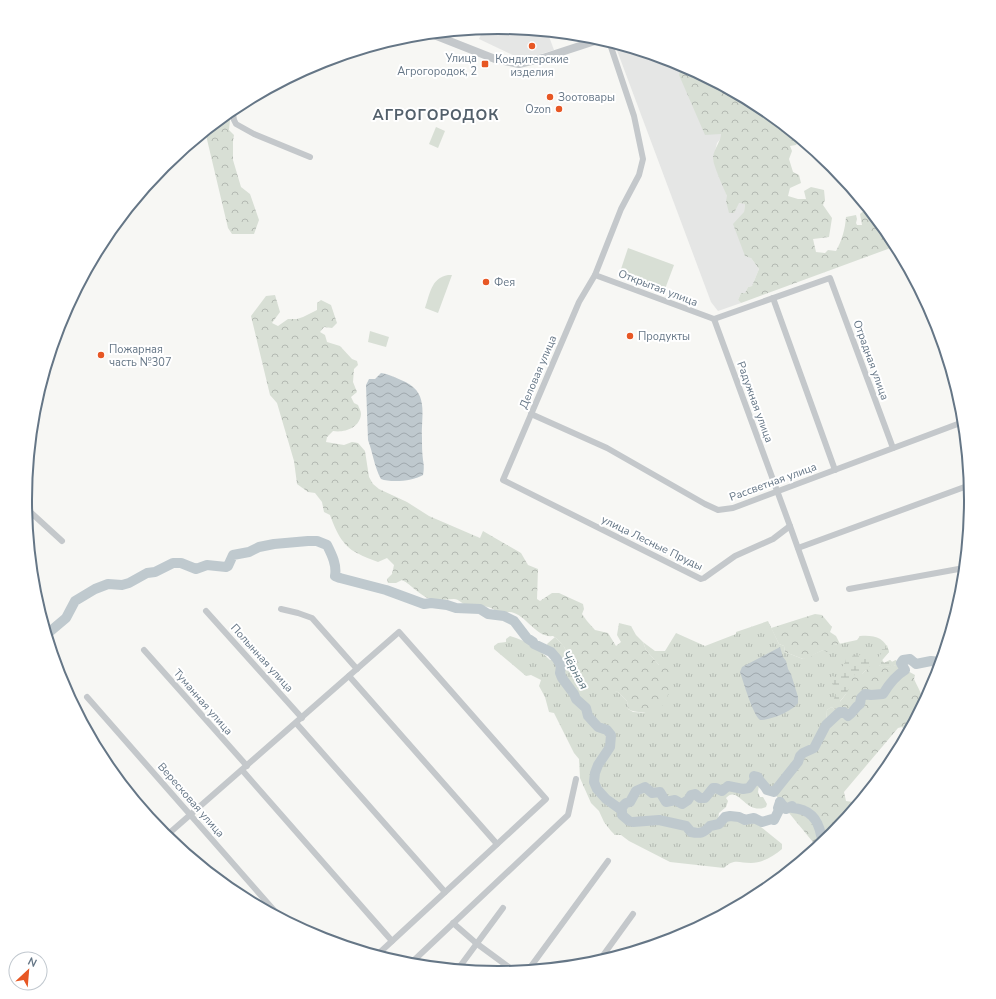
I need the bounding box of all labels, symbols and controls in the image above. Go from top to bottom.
marker: Кондитерские изделия [527,41,537,51]
place label: Улица Агрогородок, 2 [397,51,477,79]
place label: Кондитерские изделия [495,52,569,80]
marker: Улица Агрогородок, 2 [480,59,490,69]
place label: Зоотовары [558,90,615,105]
marker: Зоотовары [545,92,555,102]
place label: Ozon [525,102,551,117]
marker: Ozon [554,104,564,114]
district label: АГРОГОРОДОК [373,105,499,125]
street label: Открытая улица [616,266,700,310]
place label: Фея [494,275,515,290]
marker: Фея [481,277,491,287]
street label: Отрадная улица [850,318,892,402]
place label: Продукты [638,329,690,344]
marker: Продукты [625,331,635,341]
street label: Деловая улица [516,333,560,411]
place label: Пожарная часть №307 [109,342,172,370]
marker: Пожарная часть №307 [96,350,106,360]
street label: Радужная улица [733,359,777,445]
street label: Рассветная улица [727,459,819,505]
street label: улица Лесные Пруды [599,512,705,574]
street label: Полынная улица [227,621,297,695]
water label: Чёрная [558,648,592,692]
street label: Туманная улица [170,666,236,738]
street label: Вересковая улица [154,759,228,841]
north arrow [8,951,48,991]
text: N [25,954,39,971]

